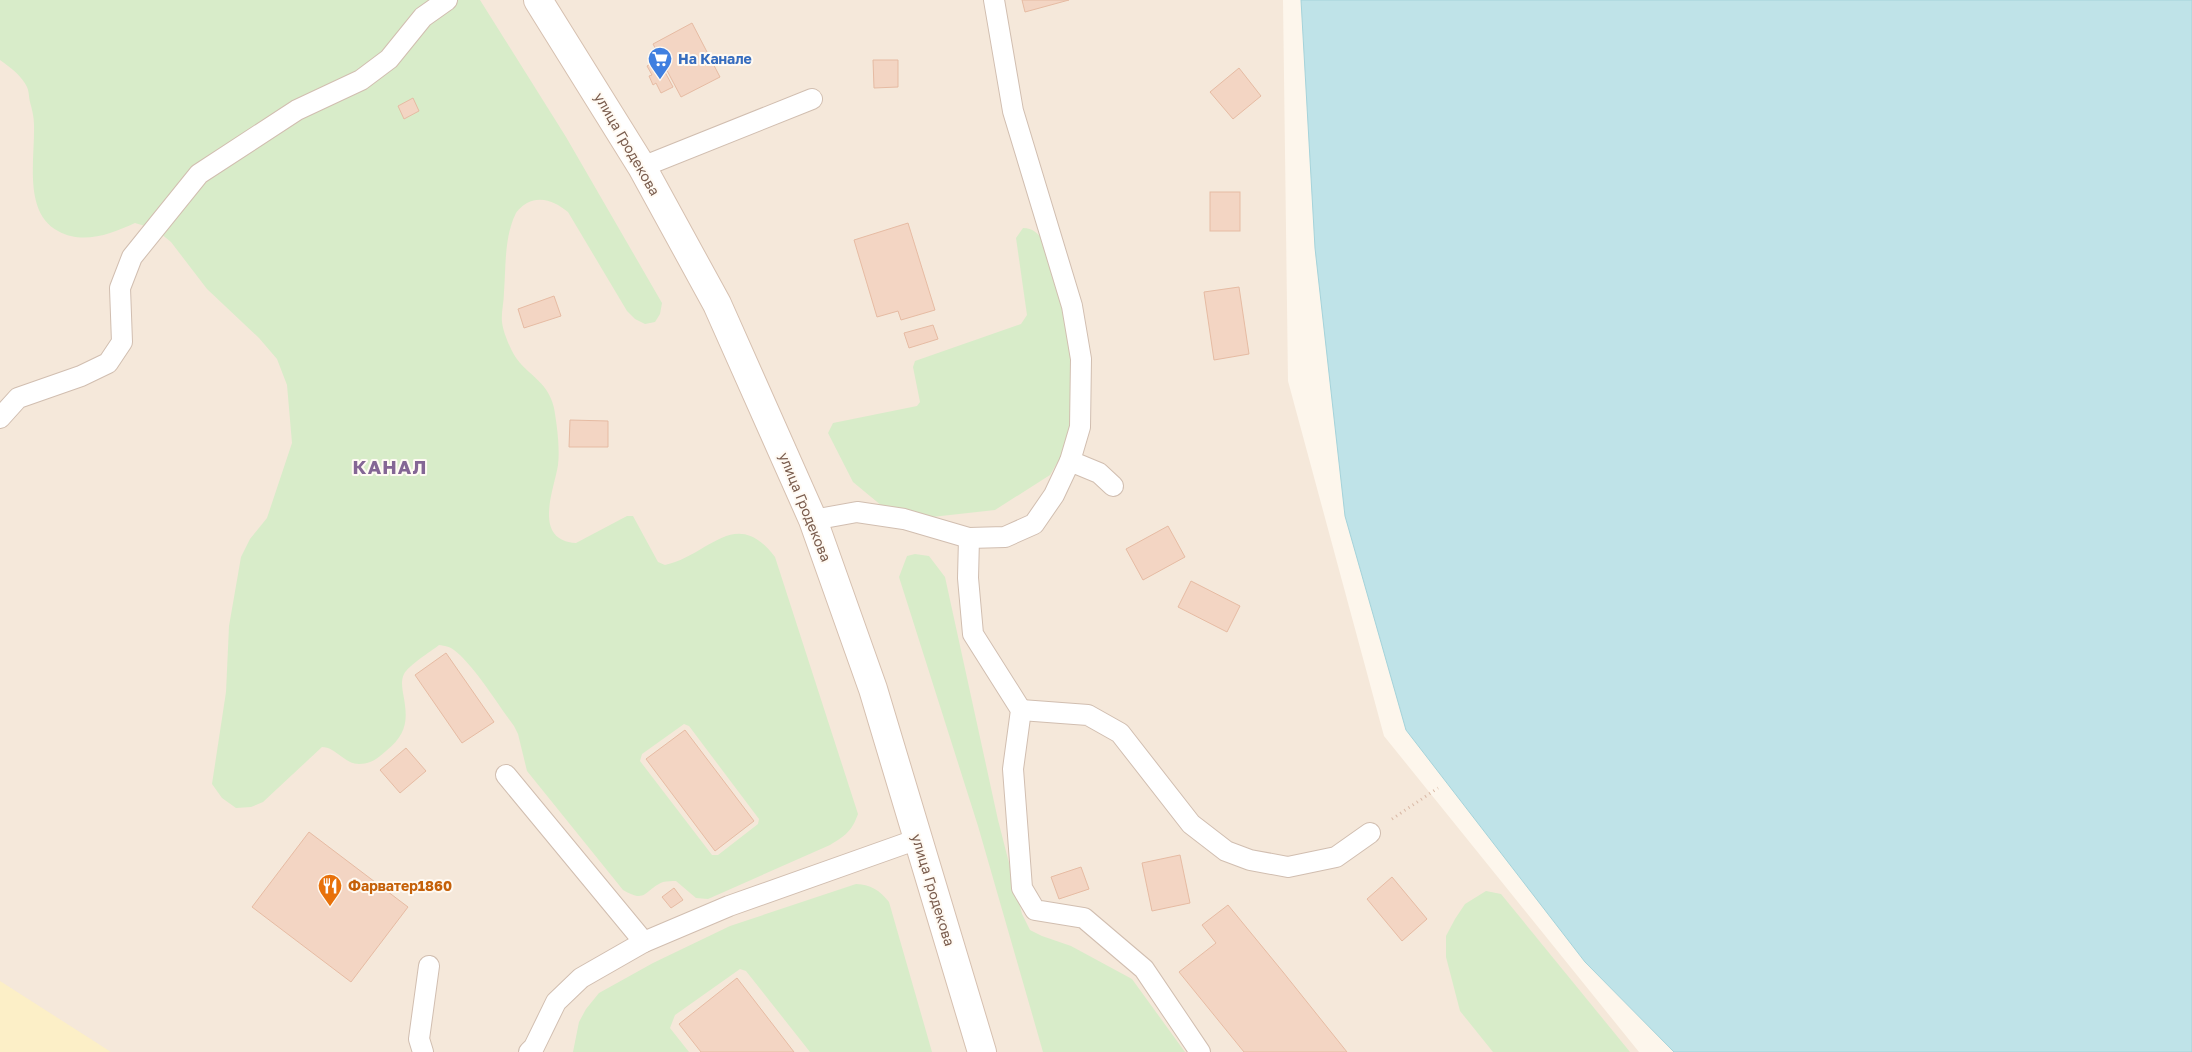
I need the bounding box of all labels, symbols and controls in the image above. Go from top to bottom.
supermarket icon: На Канале [647,46,673,80]
place label: На Канале [678,50,752,67]
street label: улица Гродекова [591,89,664,198]
street label: улица Гродекова [776,450,835,564]
district label: КАНАЛ [353,455,427,478]
street label: улица Гродекова [908,832,959,948]
restaurant icon: Фарватер1860 [317,873,343,907]
place label: Фарватер1860 [348,877,452,894]

